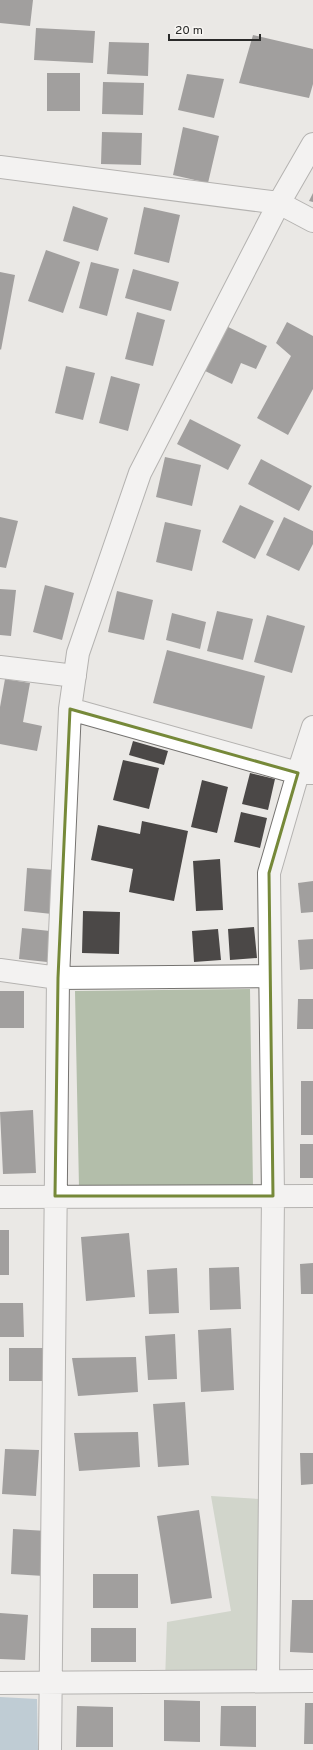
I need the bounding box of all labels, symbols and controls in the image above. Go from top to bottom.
scale bar [169,16,260,42]
text: 20 m [175,23,203,39]

